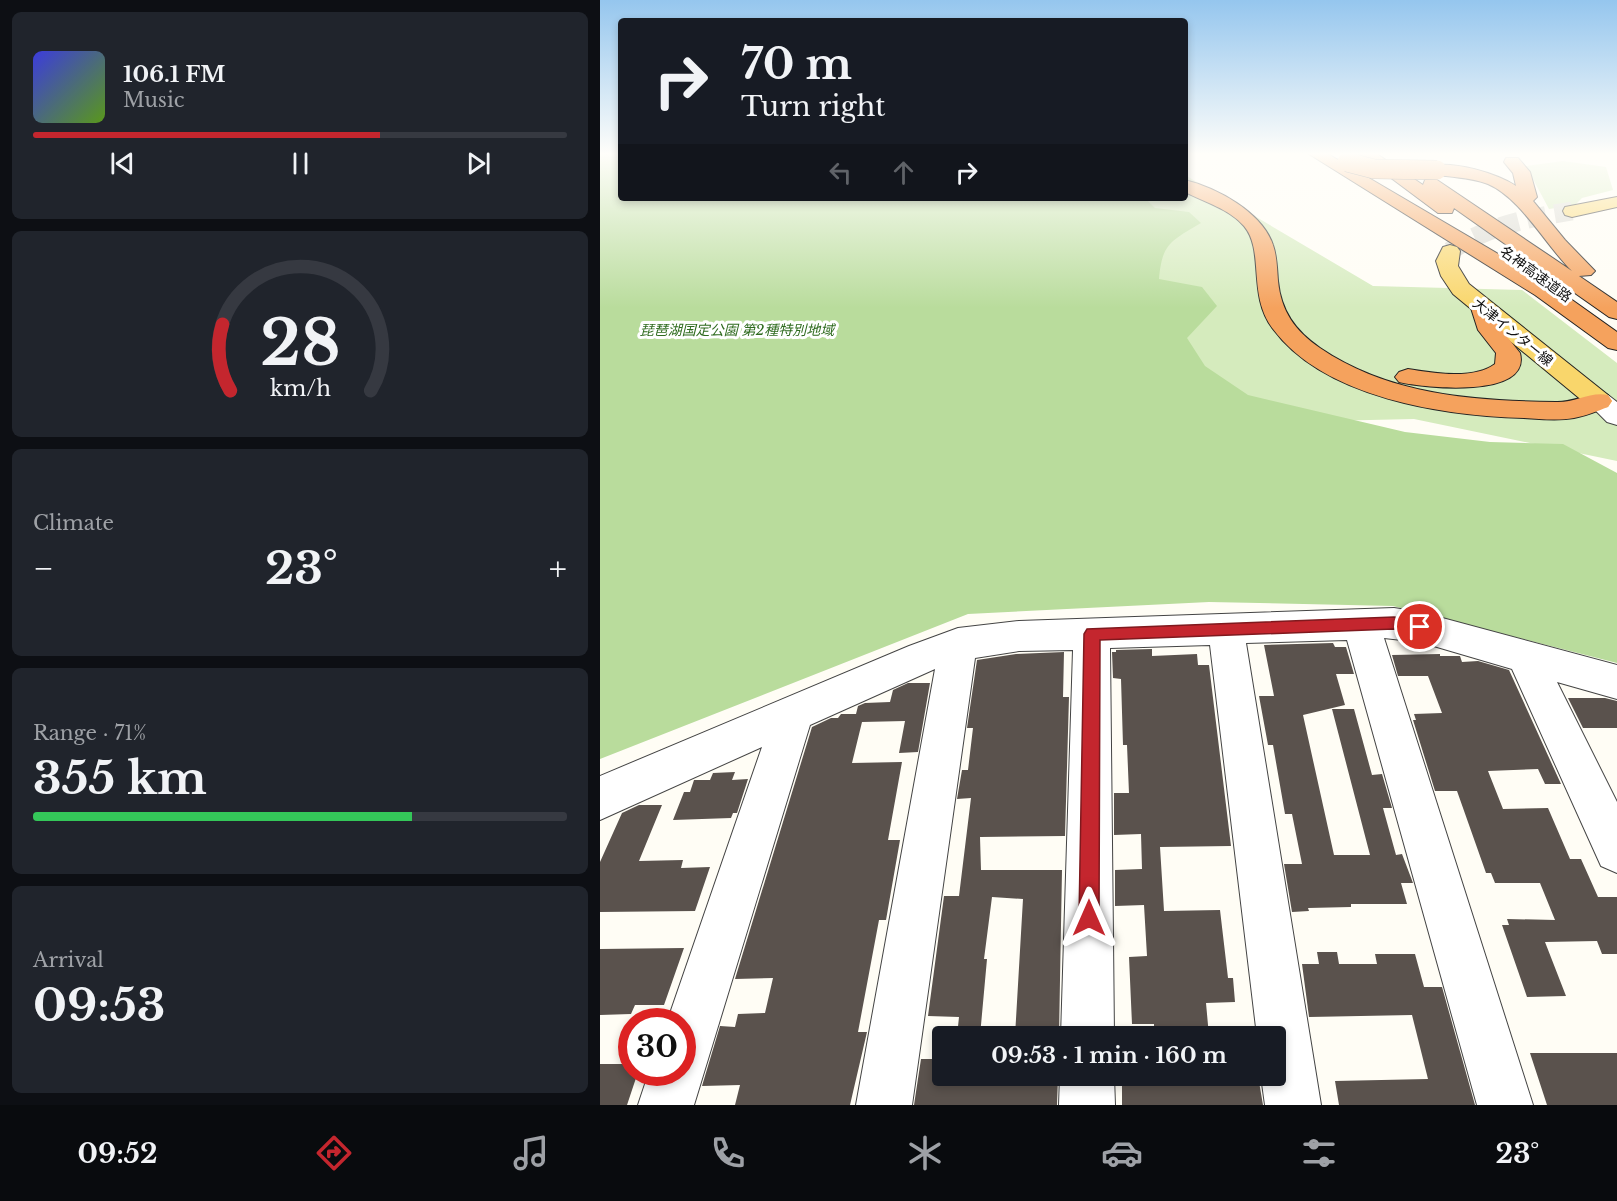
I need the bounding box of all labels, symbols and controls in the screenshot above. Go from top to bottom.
text: 70 m [741,38,852,90]
icon: right [642,42,720,120]
text: 106.1 FM [123,61,226,88]
text: Music [123,88,184,112]
text: Turn right [741,90,885,123]
icon: previous [106,147,139,180]
icon: pause [284,147,317,180]
icon: next [462,147,495,180]
icon: left [824,156,857,189]
icon: ahead [887,156,920,189]
icon: right [950,156,983,189]
street label: 名神高速道路 [1497,242,1575,306]
street label: 大津インター線 [1469,294,1557,370]
text: 28 [260,304,340,382]
park label: 琵琶湖国定公園 第2種特別地域 [640,321,836,339]
text: km/h [270,375,331,402]
text: Climate [33,511,114,535]
text: 23° [265,540,338,596]
text: − [33,548,54,589]
text: + [549,548,567,589]
pin [1394,601,1445,652]
icon: arrive [1403,610,1436,643]
text: Range · 71% [33,721,147,745]
text: 355 km [33,750,207,806]
position arrow [1057,886,1121,950]
text: Arrival [33,948,104,972]
text: 09:53 [33,977,166,1033]
speed limit sign: 30 [618,1008,696,1086]
text: 09:53 · 1 min · 160 m [991,1042,1227,1069]
icon: directions [313,1132,355,1174]
icon: music [510,1132,552,1174]
icon: phone [707,1132,749,1174]
icon: climate [904,1132,946,1174]
icon: car [1101,1132,1143,1174]
icon: filters [1298,1132,1340,1174]
text: 09:52 [78,1137,157,1170]
text: 23° [1496,1137,1539,1170]

